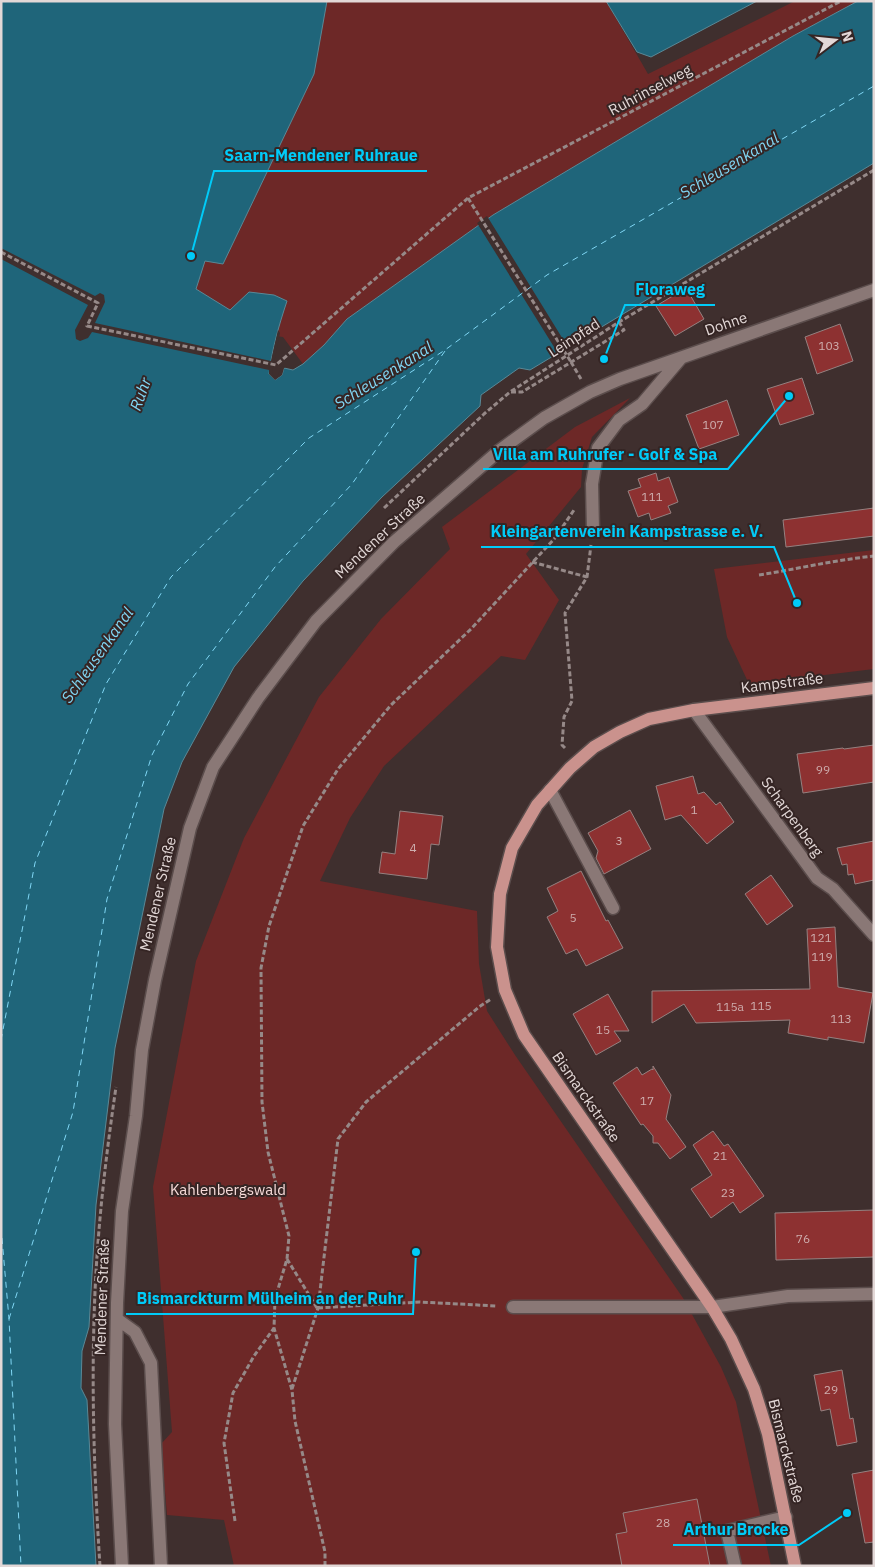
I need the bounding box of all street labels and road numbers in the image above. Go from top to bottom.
street label: Ruhrinselweg [605,60,695,119]
street label: Dohne [702,307,750,340]
street label: Leinpfad [544,314,603,361]
street label: Mendener Straße [330,489,429,582]
street label: Kampstraße [740,668,824,697]
street label: Scharpenberg [757,773,828,860]
street label: Mendener Straße [135,835,180,953]
street label: Bismarckstraße [548,1048,625,1146]
street label: Mendener Straße [90,1238,113,1356]
street label: Bismarckstraße [764,1397,809,1505]

